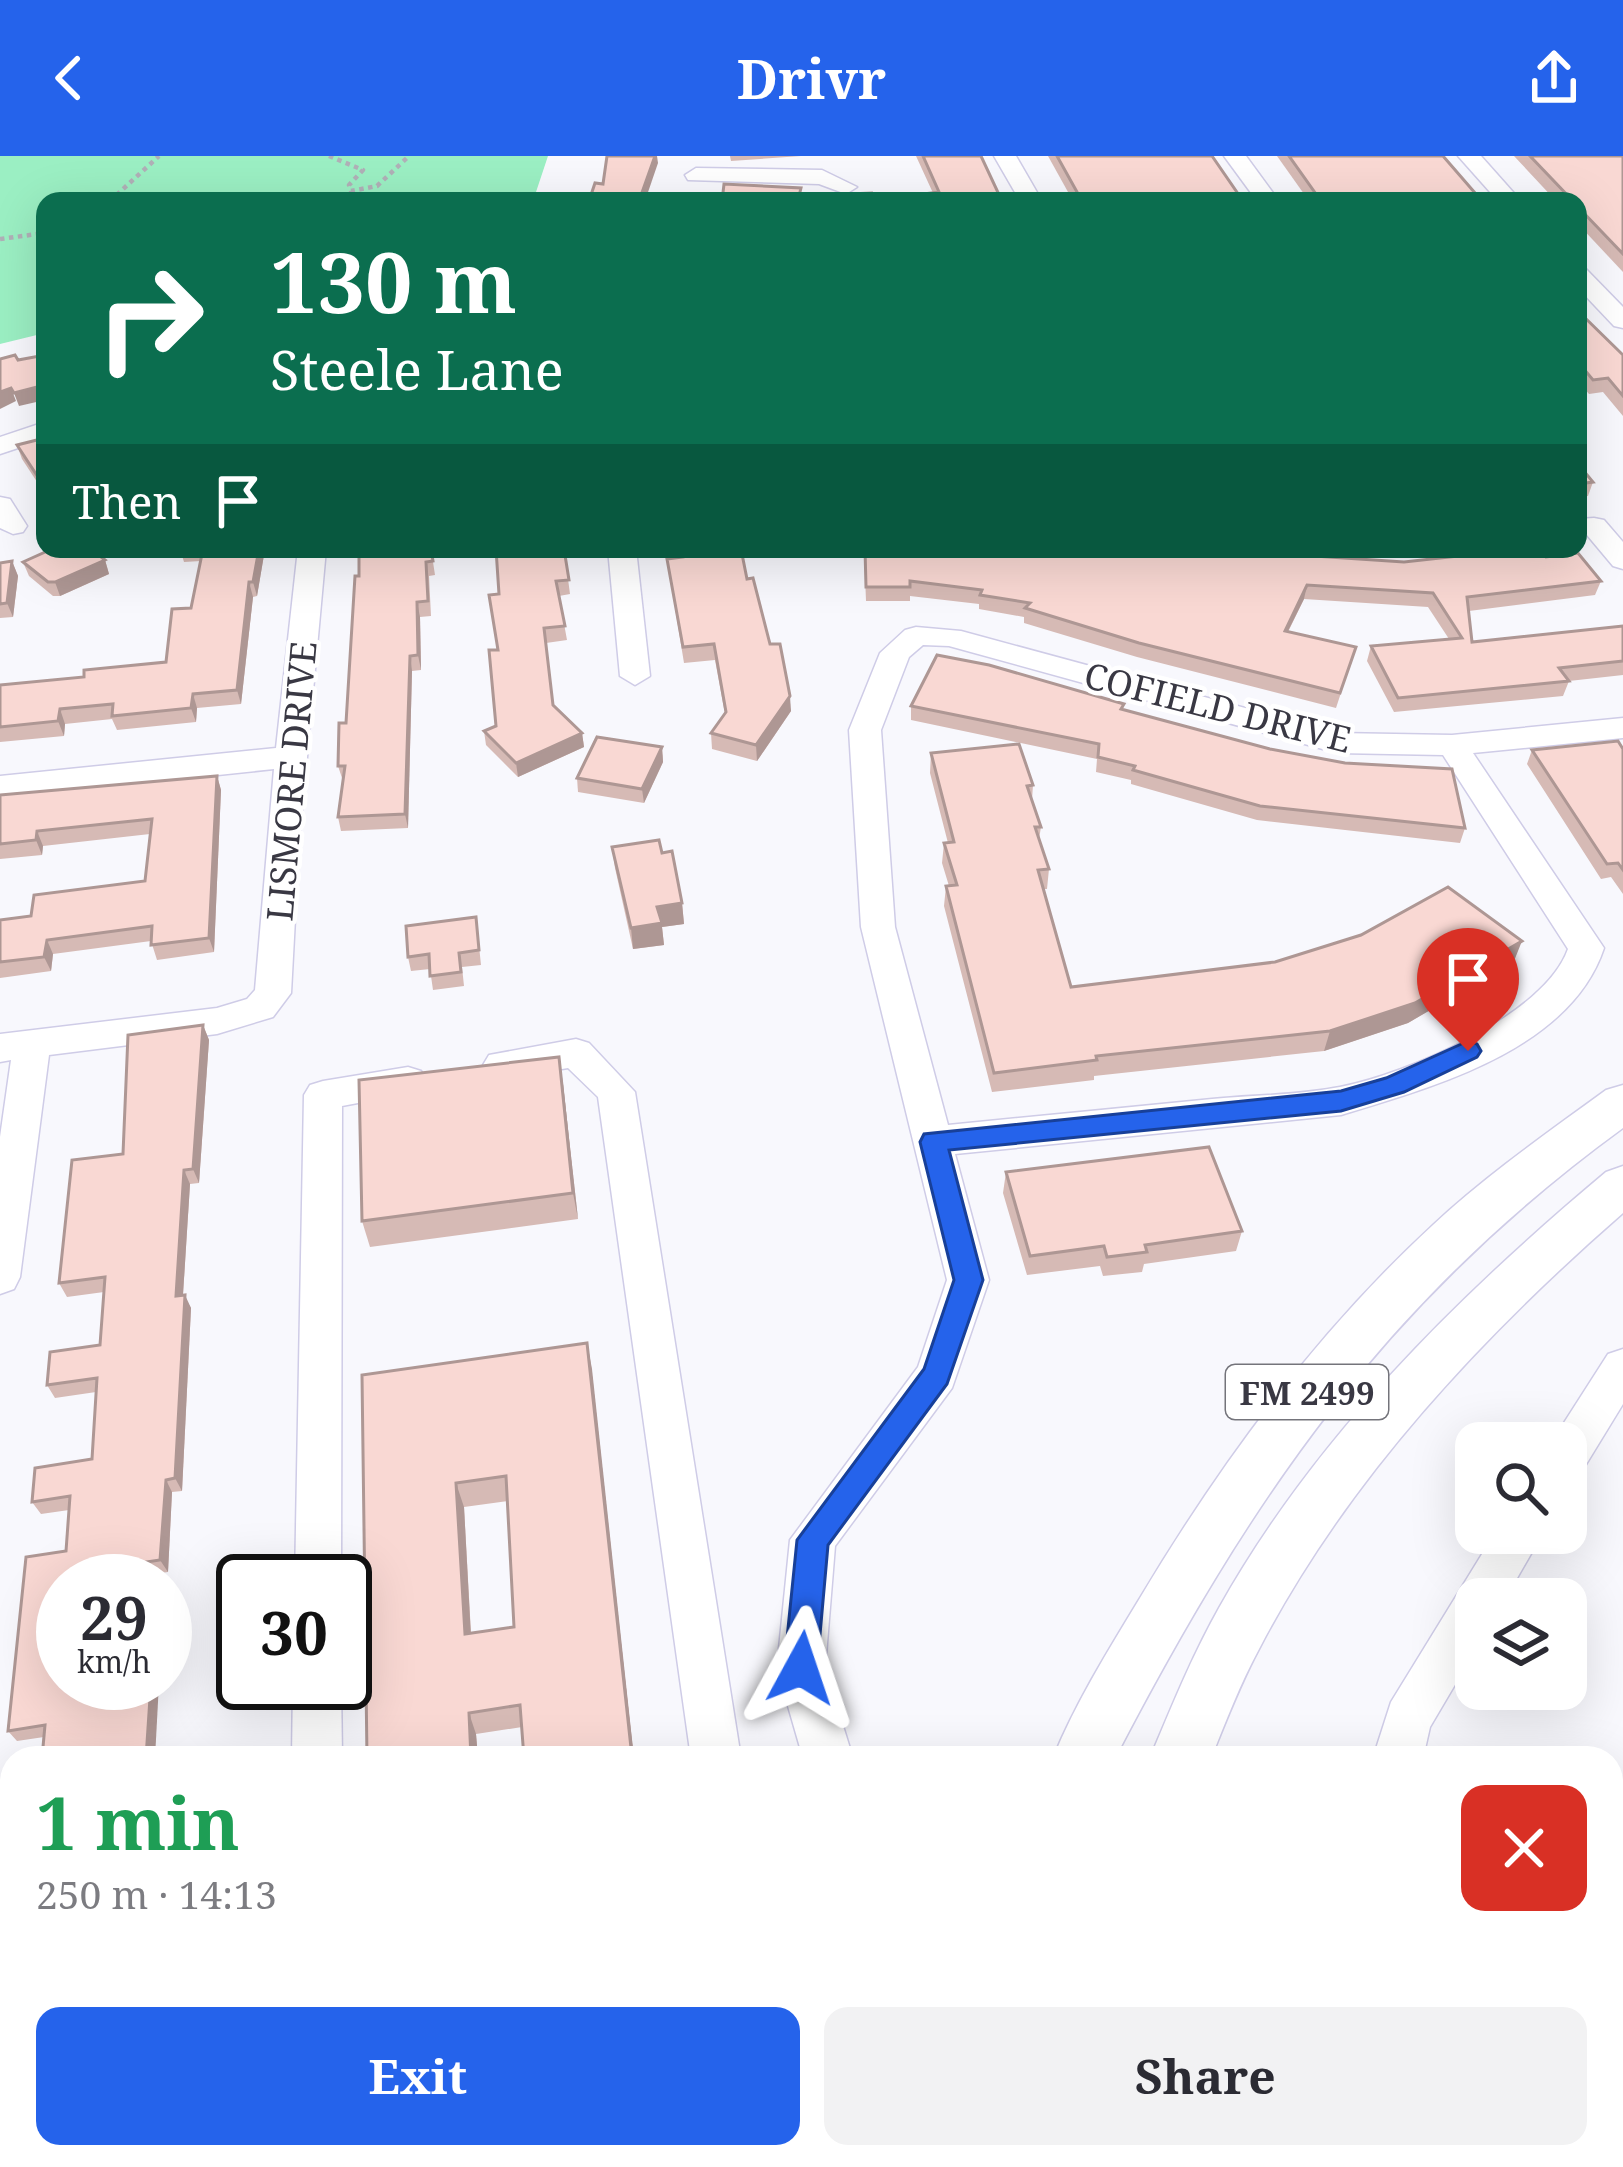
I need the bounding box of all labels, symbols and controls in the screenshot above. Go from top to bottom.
text: Drivr [737,41,886,115]
icon: back [36,45,102,111]
icon: share [1521,45,1587,111]
text: 130 m [270,223,517,338]
icon: right [72,240,228,396]
text: Steele Lane [270,332,564,406]
icon: arrive [205,468,271,534]
text: Then [72,471,181,532]
street label: LISMORE DRIVE [254,639,328,923]
street label: COFIELD DRIVE [1079,650,1357,764]
pin [1417,928,1519,1051]
icon: arrive [1435,946,1501,1012]
road number: FM 2499 [1226,1365,1388,1419]
map controls [1455,1422,1587,1710]
button: search [1455,1422,1587,1554]
speed limit sign: 30 [216,1554,372,1710]
text: 29 [80,1576,148,1658]
button: layers [1455,1578,1587,1710]
position arrow [738,1605,864,1731]
text: km/h [77,1641,151,1682]
text: 1 min [36,1773,240,1871]
button: close [1461,1785,1587,1911]
text: 250 m · 14:13 [36,1867,277,1920]
button: Exit [36,2007,800,2145]
button: Share [824,2007,1587,2145]

